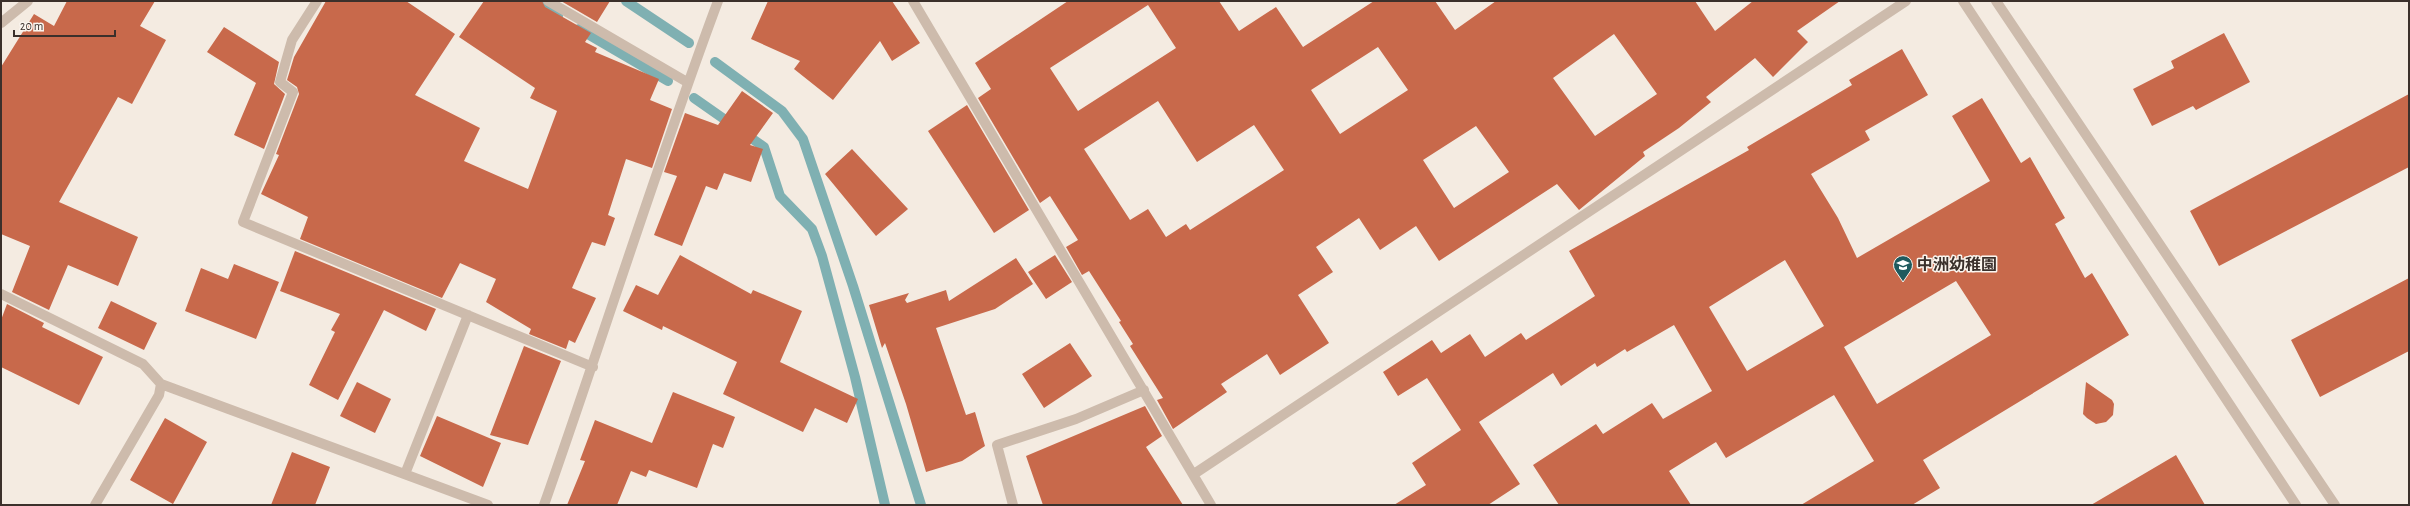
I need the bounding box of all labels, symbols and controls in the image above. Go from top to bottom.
scale bar [14,12,115,38]
text: 20 m [20,20,43,32]
school or university icon: 中洲幼稚園 [1892,254,1914,282]
place label: 中洲幼稚園 [1917,256,1997,273]

